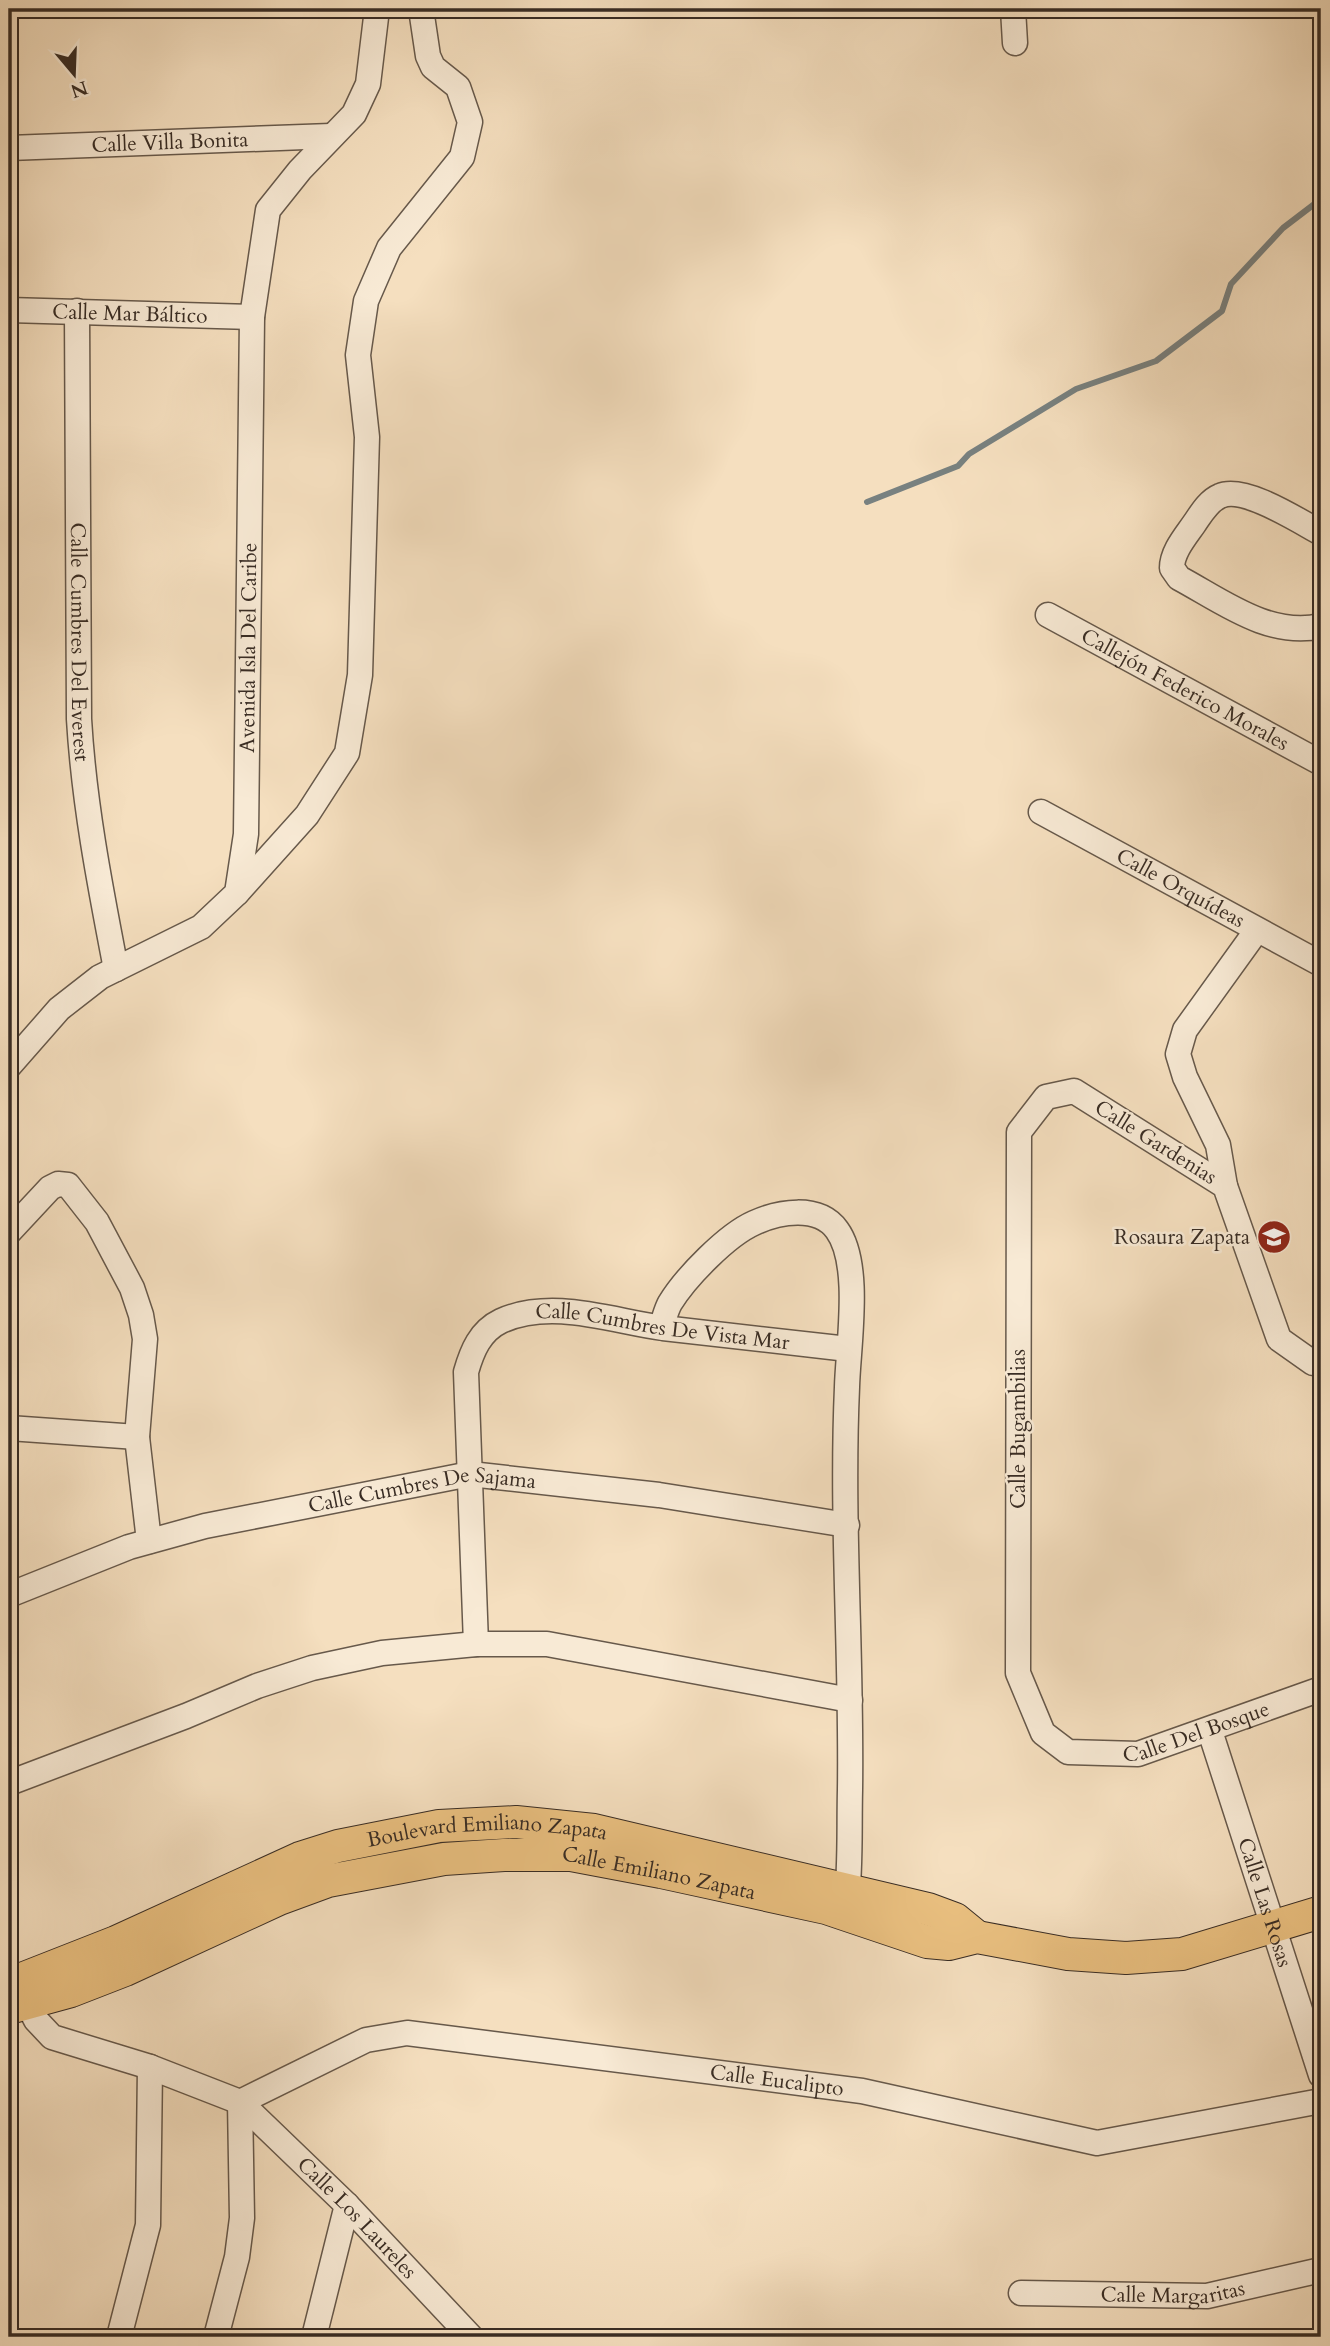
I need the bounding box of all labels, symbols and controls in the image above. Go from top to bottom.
north arrow [38,38,108,108]
text: N [67,74,91,104]
street label: Calle Villa Bonita [91,125,249,160]
street label: Calle Mar Báltico [52,297,208,331]
street label: Calle Cumbres Del Everest [63,522,96,763]
street label: Avenida Isla Del Caribe [233,542,264,753]
street label: Callejón Federico Morales [1076,622,1294,758]
street label: Calle Orquídeas [1111,842,1250,935]
street label: Calle Gardenias [1089,1093,1222,1192]
school or university icon: Rosaura Zapata [1255,1218,1293,1256]
place label: Rosaura Zapata [1114,1223,1250,1252]
street label: Calle Cumbres De Vista Mar [535,1297,791,1357]
street label: Calle Bugambilias [1004,1349,1033,1509]
street label: Calle Cumbres De Sajama [306,1460,538,1520]
street label: Calle Del Bosque [1122,1695,1273,1769]
street label: Boulevard Emiliano Zapata [365,1808,610,1855]
street label: Calle Las Rosas [1230,1834,1299,1971]
street label: Calle Emiliano Zapata [562,1841,758,1907]
street label: Calle Eucalipto [708,2058,846,2104]
street label: Calle Los Laureles [291,2151,423,2285]
street label: Calle Margaritas [1100,2274,1248,2311]

